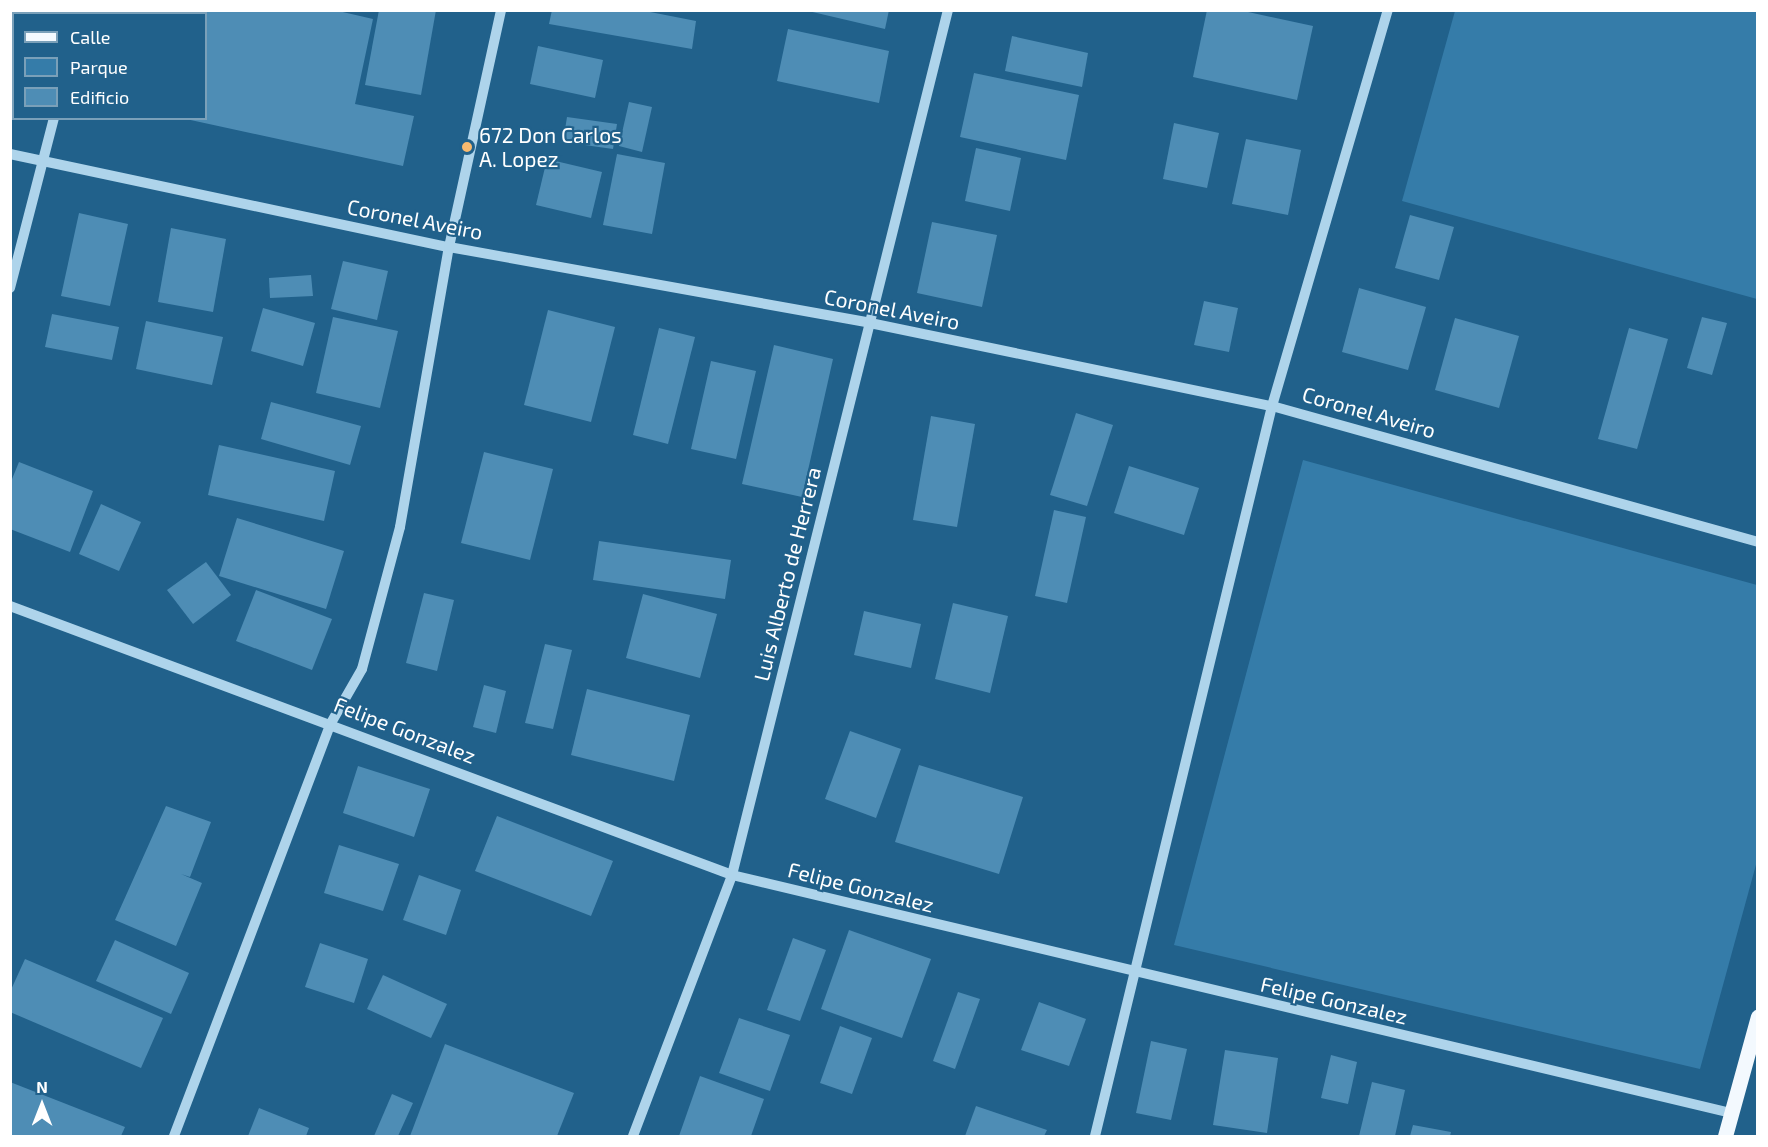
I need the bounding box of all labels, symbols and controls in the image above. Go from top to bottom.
legend [12,12,207,120]
text: Calle [70,26,111,48]
text: Parque [70,56,128,78]
text: Edificio [70,86,129,108]
place label: 672 Don Carlos A. Lopez [479,122,622,172]
marker: 672 Don Carlos A. Lopez [460,140,474,154]
street label: Coronel Aveiro [345,193,485,245]
street label: Coronel Aveiro [822,283,962,335]
street label: Coronel Aveiro [1299,381,1439,443]
street label: Luis Alberto de Herrera [748,464,826,684]
street label: Felipe Gonzalez [331,691,479,769]
street label: Felipe Gonzalez [785,857,937,917]
street label: Felipe Gonzalez [1258,971,1410,1029]
north arrow [12,1075,72,1135]
text: N [36,1077,48,1096]

